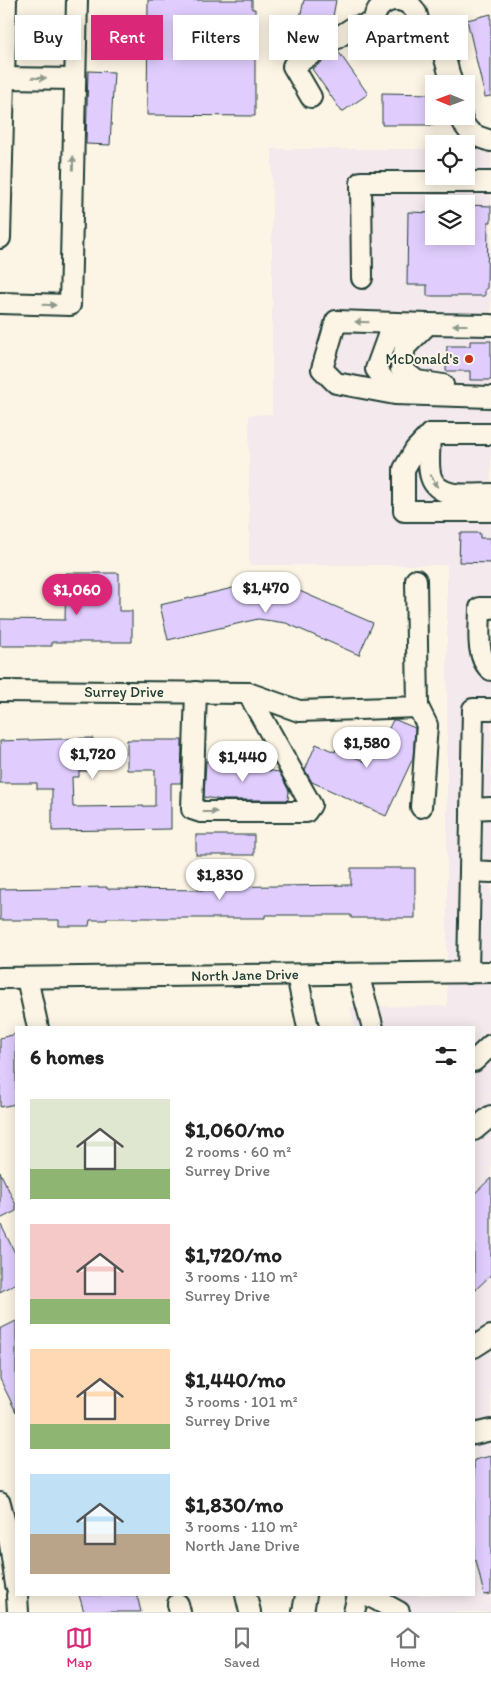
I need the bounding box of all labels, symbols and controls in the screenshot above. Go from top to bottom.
chip: Buy [15,15,81,60]
chip: Rent [91,15,163,60]
chip: Filters [173,15,259,60]
chip: New [269,15,338,60]
chip: Apartment [348,15,468,60]
one-way arrow [32,74,48,82]
north arrow [425,75,475,125]
map controls [425,75,475,245]
button: locate [425,135,475,185]
one-way arrow [69,155,77,171]
button: layers [425,195,475,245]
one-way arrow [41,301,57,309]
one-way arrow [354,317,370,325]
one-way arrow [451,321,467,329]
place label: McDonald's [386,350,459,368]
marker: McDonald's [463,353,475,365]
one-way arrow [430,475,439,488]
pin: $1,470 [225,572,307,614]
pin: $1,060 [36,574,118,616]
text: $1,470 [243,578,289,597]
text: $1,060 [53,580,101,599]
street label: Surrey Drive [84,683,164,701]
pin: $1,580 [326,726,408,769]
text: $1,580 [344,733,390,752]
pin: $1,720 [52,738,134,780]
pin: $1,440 [202,740,284,783]
text: $1,720 [70,744,116,763]
text: $1,440 [219,747,267,766]
one-way arrow [203,808,219,816]
pin: $1,830 [179,858,261,901]
text: $1,830 [197,865,243,884]
street label: North Jane Drive [191,965,299,985]
icon: filters [432,1042,460,1070]
text: 6 homes [30,1044,104,1069]
text: $1,060/mo [185,1117,285,1142]
icon: home [70,1119,130,1179]
text: 2 rooms · 60 m² [185,1142,291,1161]
text: Surrey Drive [185,1161,270,1180]
text: $1,720/mo [185,1242,282,1267]
icon: home [70,1244,130,1304]
text: 3 rooms · 110 m² [185,1267,298,1286]
text: Surrey Drive [185,1286,270,1305]
text: $1,440/mo [185,1367,286,1392]
icon: home [70,1369,130,1429]
text: 3 rooms · 101 m² [185,1392,298,1411]
text: Surrey Drive [185,1411,270,1430]
text: $1,830/mo [185,1492,283,1517]
icon: home [70,1494,130,1554]
text: 3 rooms · 110 m² [185,1517,298,1536]
text: North Jane Drive [185,1536,300,1555]
tab: Map [65,1624,93,1671]
tab: Saved [224,1624,260,1671]
tab: Home [390,1624,426,1671]

